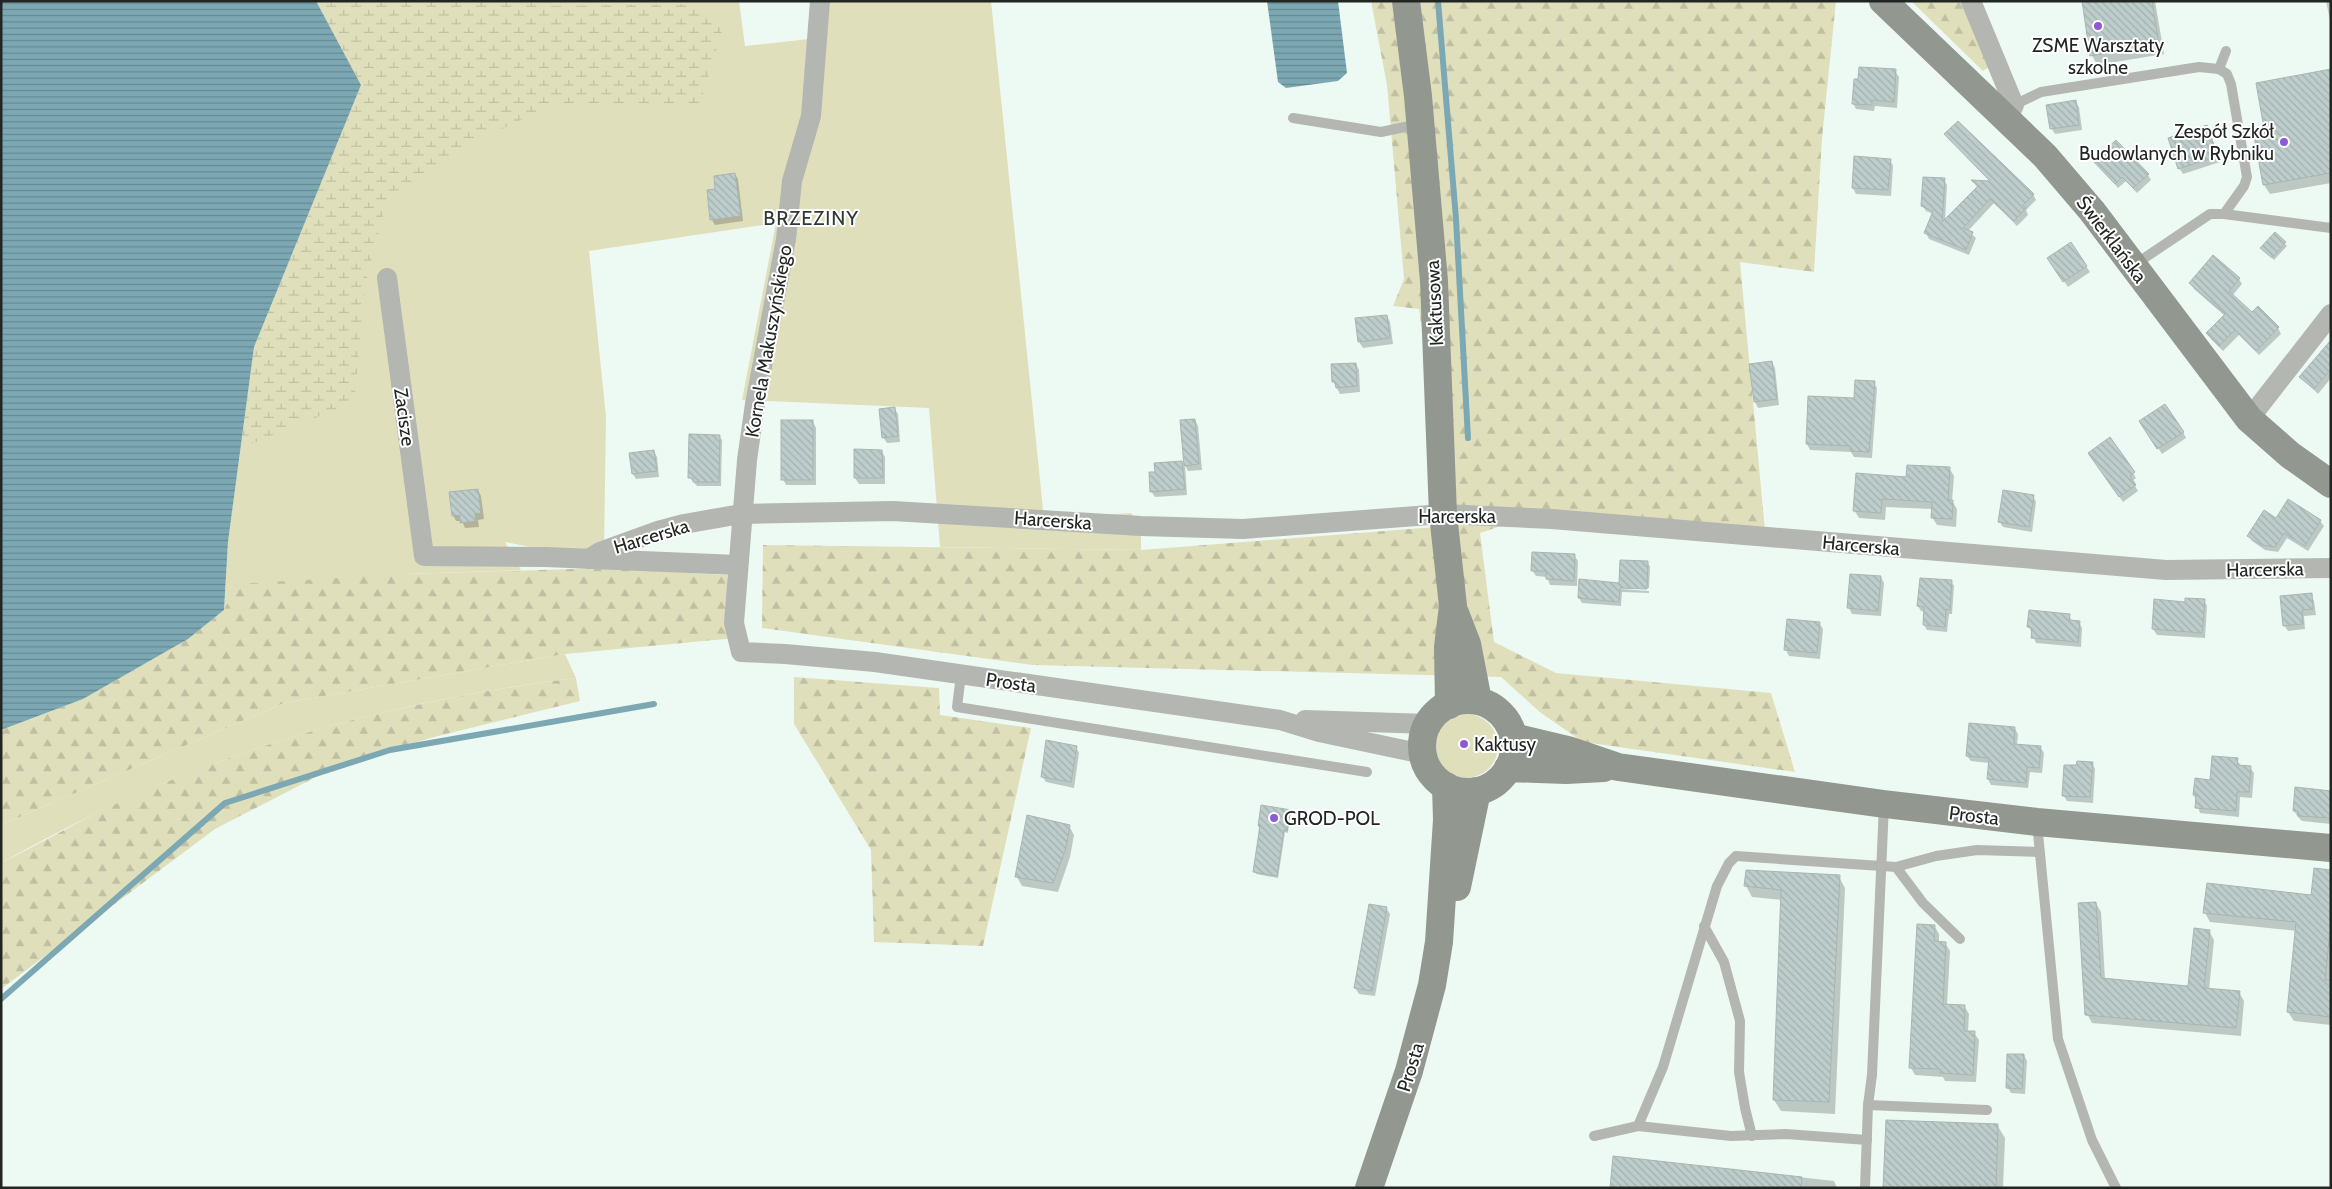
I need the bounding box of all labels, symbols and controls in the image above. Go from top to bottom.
marker: ZSME Warsztaty szkolne [2092,20,2104,32]
place label: ZSME Warsztaty szkolne [2032,34,2164,79]
place label: Zespół Szkół Budowlanych w Rybniku [2079,120,2275,165]
marker: Zespół Szkół Budowlanych w Rybniku [2278,136,2290,148]
street label: Świerklańska [2071,191,2153,287]
district label: BRZEZINY [763,206,859,230]
street label: Kornela Makuszyńskiego [740,243,797,439]
street label: Kaktusowa [1421,260,1448,346]
street label: Zacisze [389,387,420,448]
street label: Harcerska [1418,505,1496,528]
street label: Harcerska [1013,506,1093,535]
street label: Harcerska [611,514,692,559]
street label: Harcerska [1821,531,1901,560]
street label: Harcerska [2226,557,2304,582]
street label: Prosta [984,668,1037,697]
place label: Kaktusy [1474,733,1537,756]
marker: Kaktusy [1458,738,1470,750]
street label: Prosta [1948,801,2000,830]
place label: GROD-POL [1284,807,1380,830]
marker: GROD-POL [1268,812,1280,824]
street label: Prosta [1392,1040,1429,1095]

